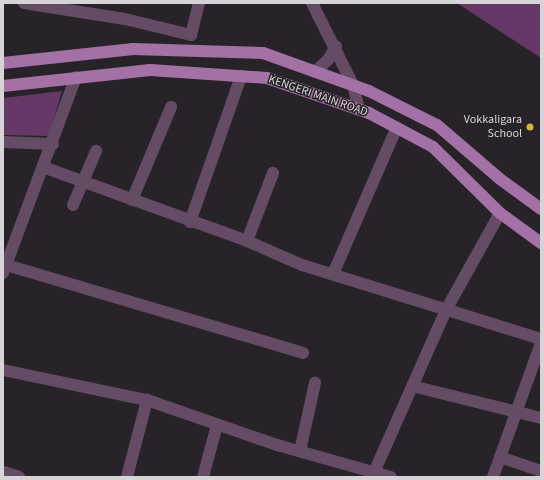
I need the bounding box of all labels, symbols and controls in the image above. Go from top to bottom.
street label: KENGERI MAIN ROAD [266,72,370,120]
place label: Vokkaligara School [464,113,522,141]
marker: Vokkaligara School [525,122,535,132]

